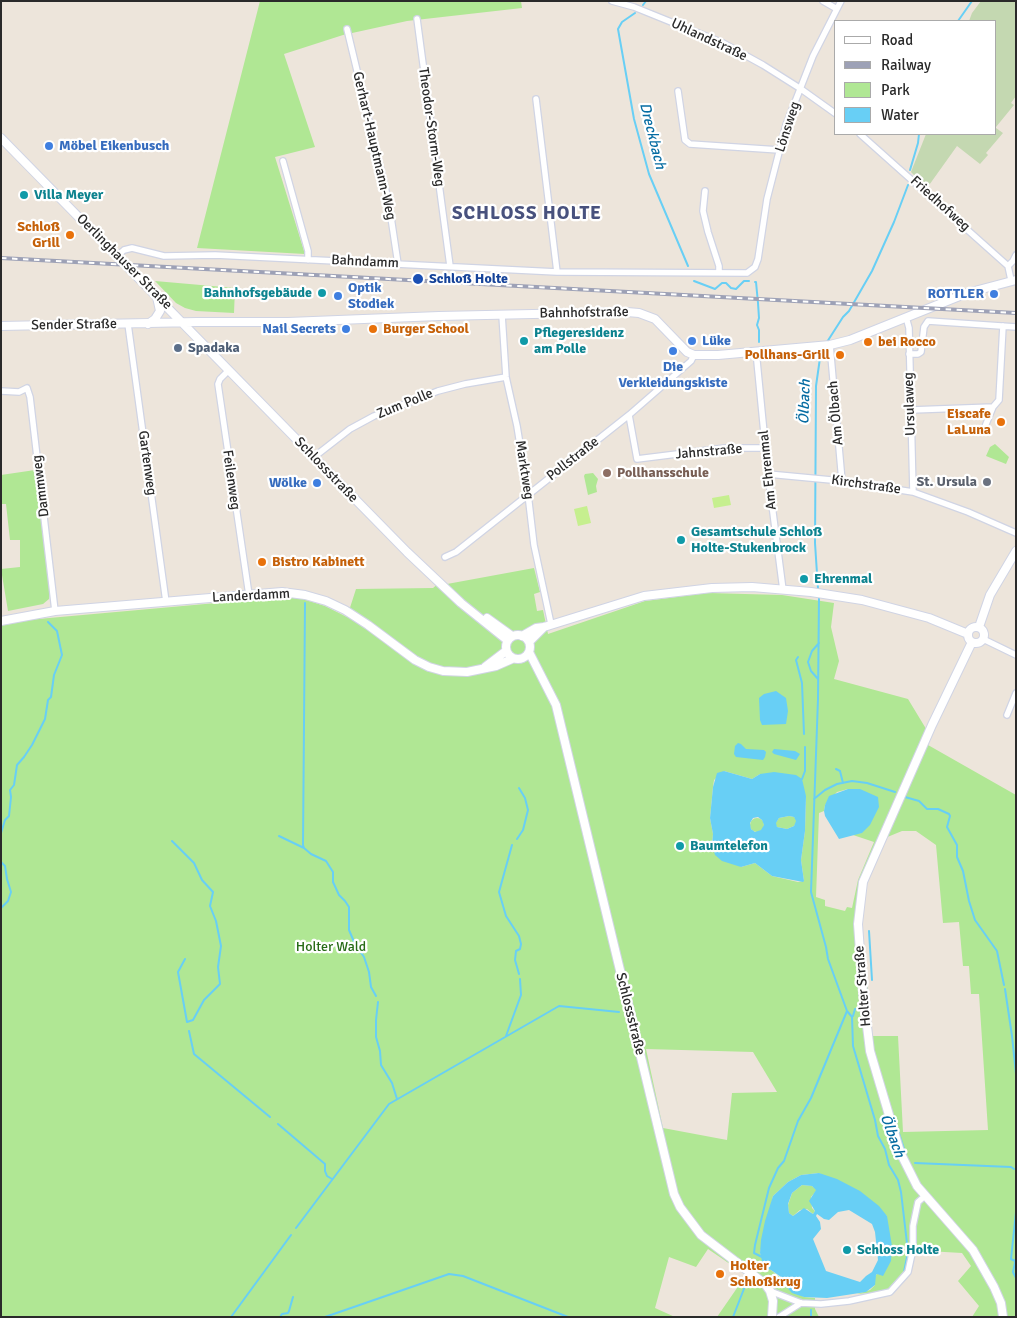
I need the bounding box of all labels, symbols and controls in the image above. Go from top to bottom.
street label: Uhlandstraße [668,15,750,65]
legend [834,20,997,135]
text: Road [881,31,913,49]
text: Railway [881,56,931,74]
street label: Theodor-Storm-Weg [414,66,448,188]
street label: Gerhart-Hauptmann-Weg [349,70,399,222]
text: Park [881,81,910,99]
street label: Lönsweg [772,100,804,154]
water label: Dreckbach [635,101,669,171]
text: Water [881,106,919,124]
place label: Möbel Eikenbusch [59,138,169,154]
marker: Möbel Eikenbusch [43,140,55,152]
street label: Friedhofweg [907,173,973,235]
place label: Villa Meyer [34,187,103,203]
marker: Villa Meyer [18,189,30,201]
district label: SCHLOSS HOLTE [450,203,604,225]
street label: Oerlinghauser Straße [73,211,175,313]
place label: Schloß Grill [17,219,60,252]
marker: Schloß Grill [64,229,76,241]
street label: Bahndamm [331,252,399,272]
place label: Schloß Holte [429,271,508,287]
marker: Schloß Holte [411,272,425,286]
place label: Optik Stodiek [348,280,394,312]
place label: Bahnhofsgebäude [203,285,312,301]
place label: ROTTLER [928,286,984,302]
marker: Bahnhofsgebäude [316,287,328,299]
marker: ROTTLER [988,288,1000,300]
marker: Optik Stodiek [332,290,344,302]
street label: Bahnhofstraße [539,304,629,322]
street label: Sender Straße [31,316,117,334]
place label: Nail Secrets [262,321,336,337]
place label: Burger School [383,321,469,337]
marker: Nail Secrets [340,323,352,335]
marker: Burger School [367,323,379,335]
place label: Pflegeresidenz am Polle [534,325,624,358]
place label: Lüke [702,333,731,349]
place label: bei Rocco [878,334,936,350]
marker: Pflegeresidenz am Polle [518,335,530,347]
marker: Lüke [686,335,698,347]
marker: bei Rocco [862,336,874,348]
place label: Spadaka [188,340,240,356]
marker: Spadaka [172,342,184,354]
marker: Die Verkleidungskiste [667,345,679,357]
place label: Pollhans-Grill [744,347,830,363]
marker: Pollhans-Grill [834,349,846,361]
place label: Die Verkleidungskiste [618,359,728,392]
street label: Ursulaweg [900,372,920,436]
water label: Ölbach [795,379,815,425]
street label: Am Ölbach [825,380,847,446]
street label: Zum Polle [374,385,436,423]
place label: Eiscafe LaLuna [947,406,991,438]
marker: Eiscafe LaLuna [995,416,1007,428]
street label: Am Ehrenmal [755,429,781,511]
street label: Gartenweg [134,430,160,496]
street label: Pollstraße [543,433,603,485]
street label: Schlossstraße [291,434,361,506]
street label: Marktweg [511,439,537,501]
street label: Jahnstraße [675,441,743,463]
street label: Feilenweg [218,449,244,511]
street label: Dammweg [29,454,53,518]
place label: Pollhansschule [617,465,709,481]
marker: Pollhansschule [601,467,613,479]
street label: Kirchstraße [830,472,902,498]
place label: St. Ursula [916,474,977,490]
place label: Wölke [269,475,307,491]
marker: St. Ursula [981,476,993,488]
marker: Wölke [311,477,323,489]
place label: Gesamtschule Schloß Holte-Stukenbrock [691,524,822,556]
marker: Gesamtschule Schloß Holte-Stukenbrock [675,534,687,546]
place label: Bistro Kabinett [272,554,365,570]
marker: Bistro Kabinett [256,556,268,568]
place label: Ehrenmal [814,571,872,587]
marker: Ehrenmal [798,573,810,585]
street label: Landerdamm [212,586,290,606]
place label: Baumtelefon [690,838,768,854]
marker: Baumtelefon [674,840,686,852]
park label: Holter Wald [296,939,366,955]
street label: Holter Straße [851,945,875,1027]
street label: Schlossstraße [612,971,648,1057]
water label: Ölbach [876,1112,908,1160]
place label: Schloss Holte [857,1242,939,1258]
marker: Schloss Holte [841,1244,853,1256]
place label: Holter Schloßkrug [730,1258,801,1290]
marker: Holter Schloßkrug [714,1268,726,1280]

